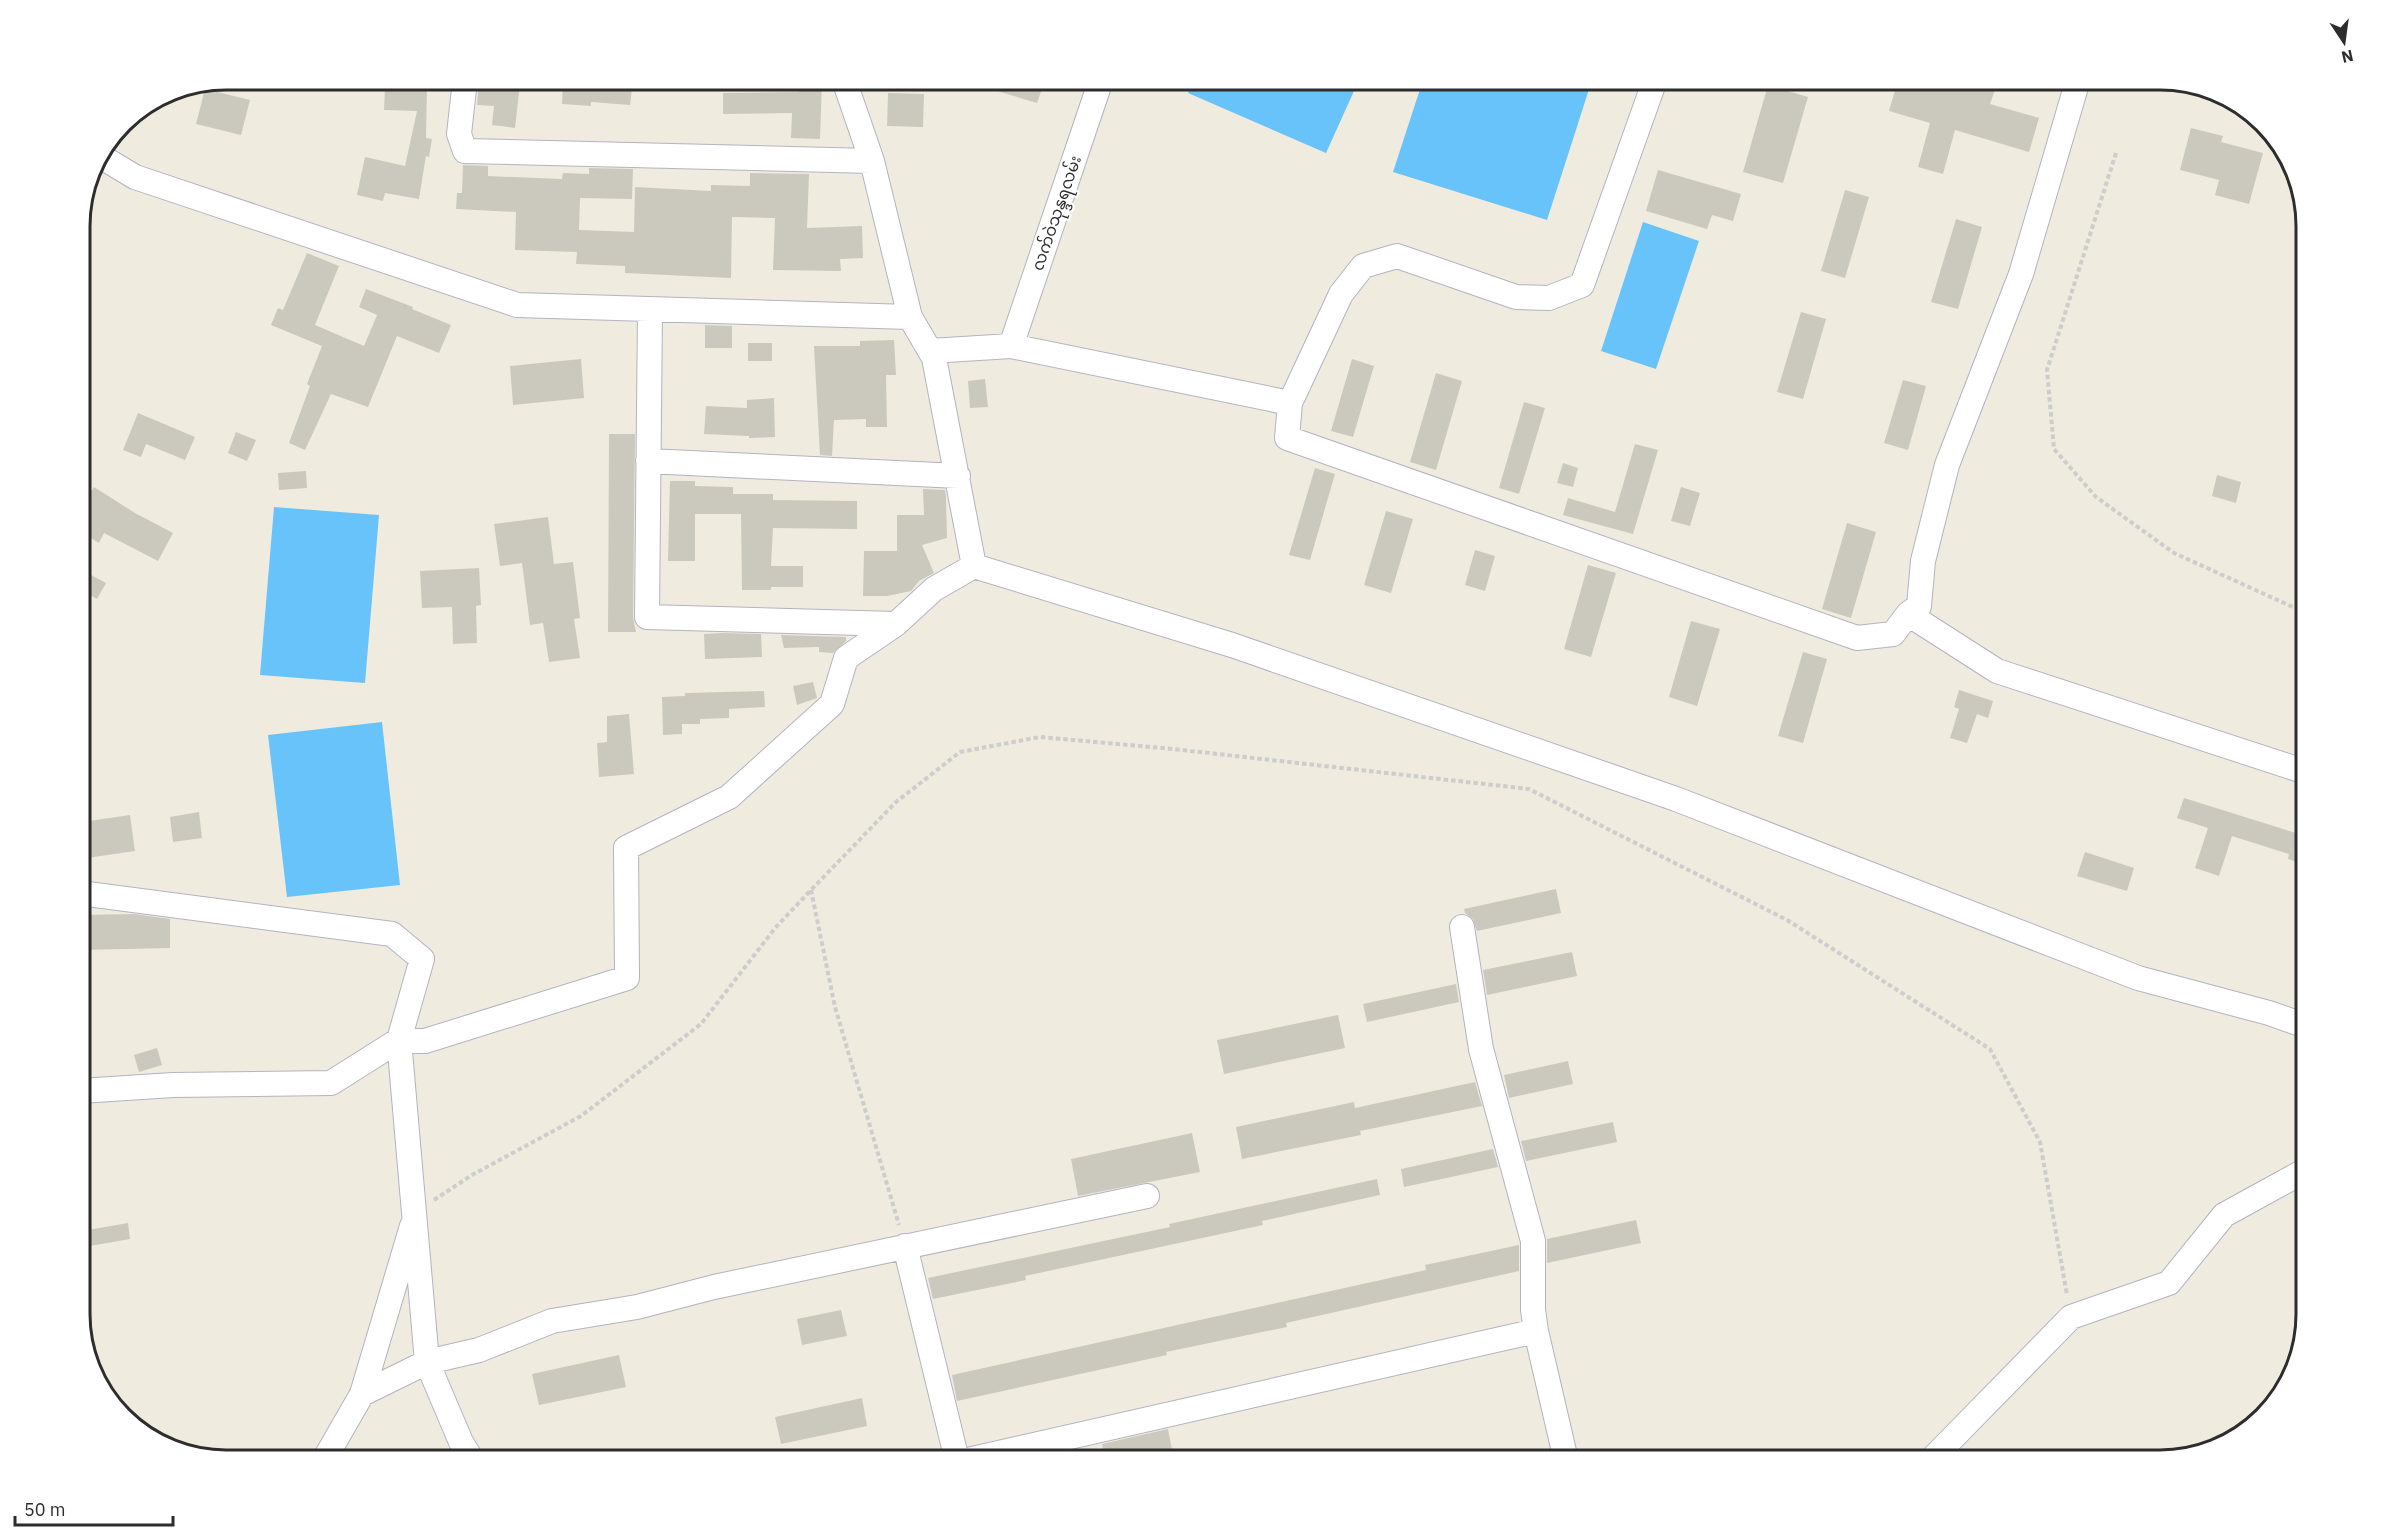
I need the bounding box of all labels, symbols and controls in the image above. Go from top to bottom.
north arrow [2314,12,2374,72]
text: N [2339,46,2355,68]
street label: လက်ဝဲသုန္ဒရလမ်း [1026,153,1090,275]
scale bar [15,1489,172,1527]
text: 50 m [24,1498,66,1521]

